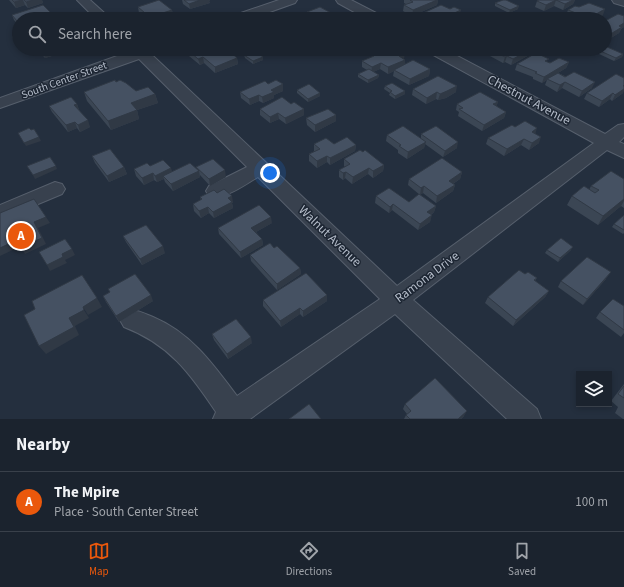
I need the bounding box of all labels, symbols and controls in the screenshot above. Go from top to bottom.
search box [12,12,612,56]
icon: search [26,23,48,45]
text: Search here [58,24,132,45]
street label: South Center Street [19,57,109,102]
street label: Chestnut Avenue [484,71,574,129]
your location [260,163,280,183]
street label: Walnut Avenue [295,201,365,271]
pin: A [8,221,34,251]
street label: Ramona Drive [391,247,463,307]
map controls [576,371,612,407]
button: layers [576,371,612,407]
text: Nearby [16,433,70,457]
text: The Mpire [54,482,119,503]
text: A [25,493,33,511]
text: 100 m [575,493,608,511]
text: Place · South Center Street [54,503,198,521]
tab: Map [88,540,110,579]
tab: Directions [286,540,332,579]
tab: Saved [508,540,536,579]

